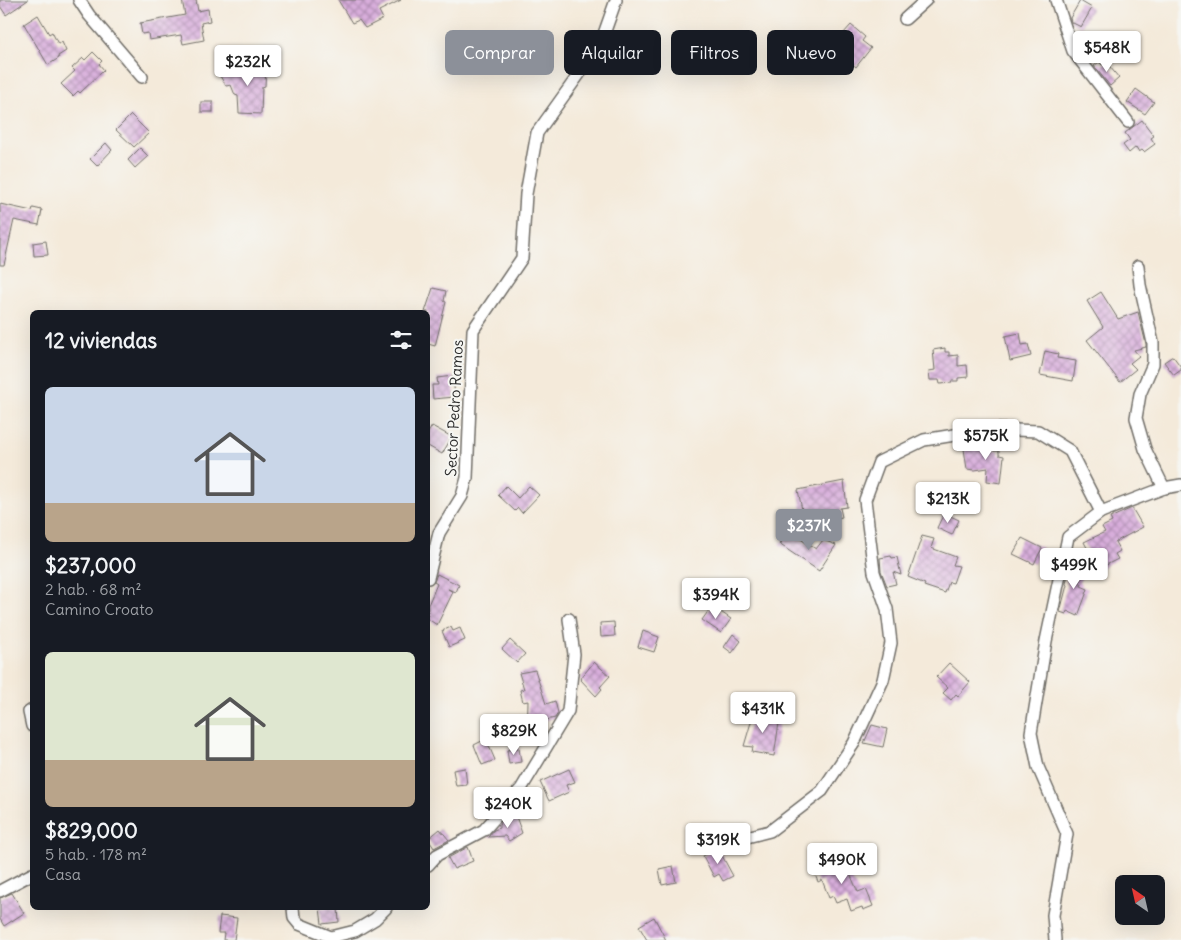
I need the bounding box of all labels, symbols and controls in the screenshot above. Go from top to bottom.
chip: Comprar [445,30,554,75]
chip: Alquilar [564,30,661,75]
chip: Filtros [671,30,757,75]
chip: Nuevo [767,30,854,75]
pin: $548K [1072,30,1142,73]
text: $548K [1084,37,1130,57]
pin: $232K [213,44,283,87]
text: $232K [225,51,271,71]
icon: filters [387,326,415,354]
text: 12 viviendas [45,327,157,354]
street label: Sector Pedro Ramos [441,339,467,477]
pin: $575K [951,418,1021,461]
icon: home [185,419,275,509]
text: $575K [964,425,1009,445]
pin: $213K [913,482,983,524]
text: $213K [927,488,969,508]
pin: $237K [774,508,844,551]
text: $237K [787,515,831,535]
pin: $499K [1039,548,1109,590]
text: $237,000 [45,552,136,579]
text: $499K [1051,554,1097,574]
pin: $394K [681,578,751,620]
text: 2 hab. · 68 m² [45,579,142,599]
text: $394K [693,584,739,604]
text: Camino Croato [45,599,154,619]
icon: home [185,684,275,774]
pin: $431K [728,692,798,734]
text: $431K [741,698,785,718]
pin: $829K [479,714,549,756]
text: $829K [491,720,537,740]
pin: $240K [473,786,543,829]
text: $240K [484,793,532,813]
text: $829,000 [45,817,138,844]
pin: $319K [683,822,753,865]
text: $319K [696,829,740,849]
pin: $490K [807,842,877,885]
text: 5 hab. · 178 m² [45,844,147,864]
text: $490K [818,849,866,869]
text: Casa [45,864,81,884]
north arrow [1115,875,1165,925]
map controls [1115,875,1165,925]

